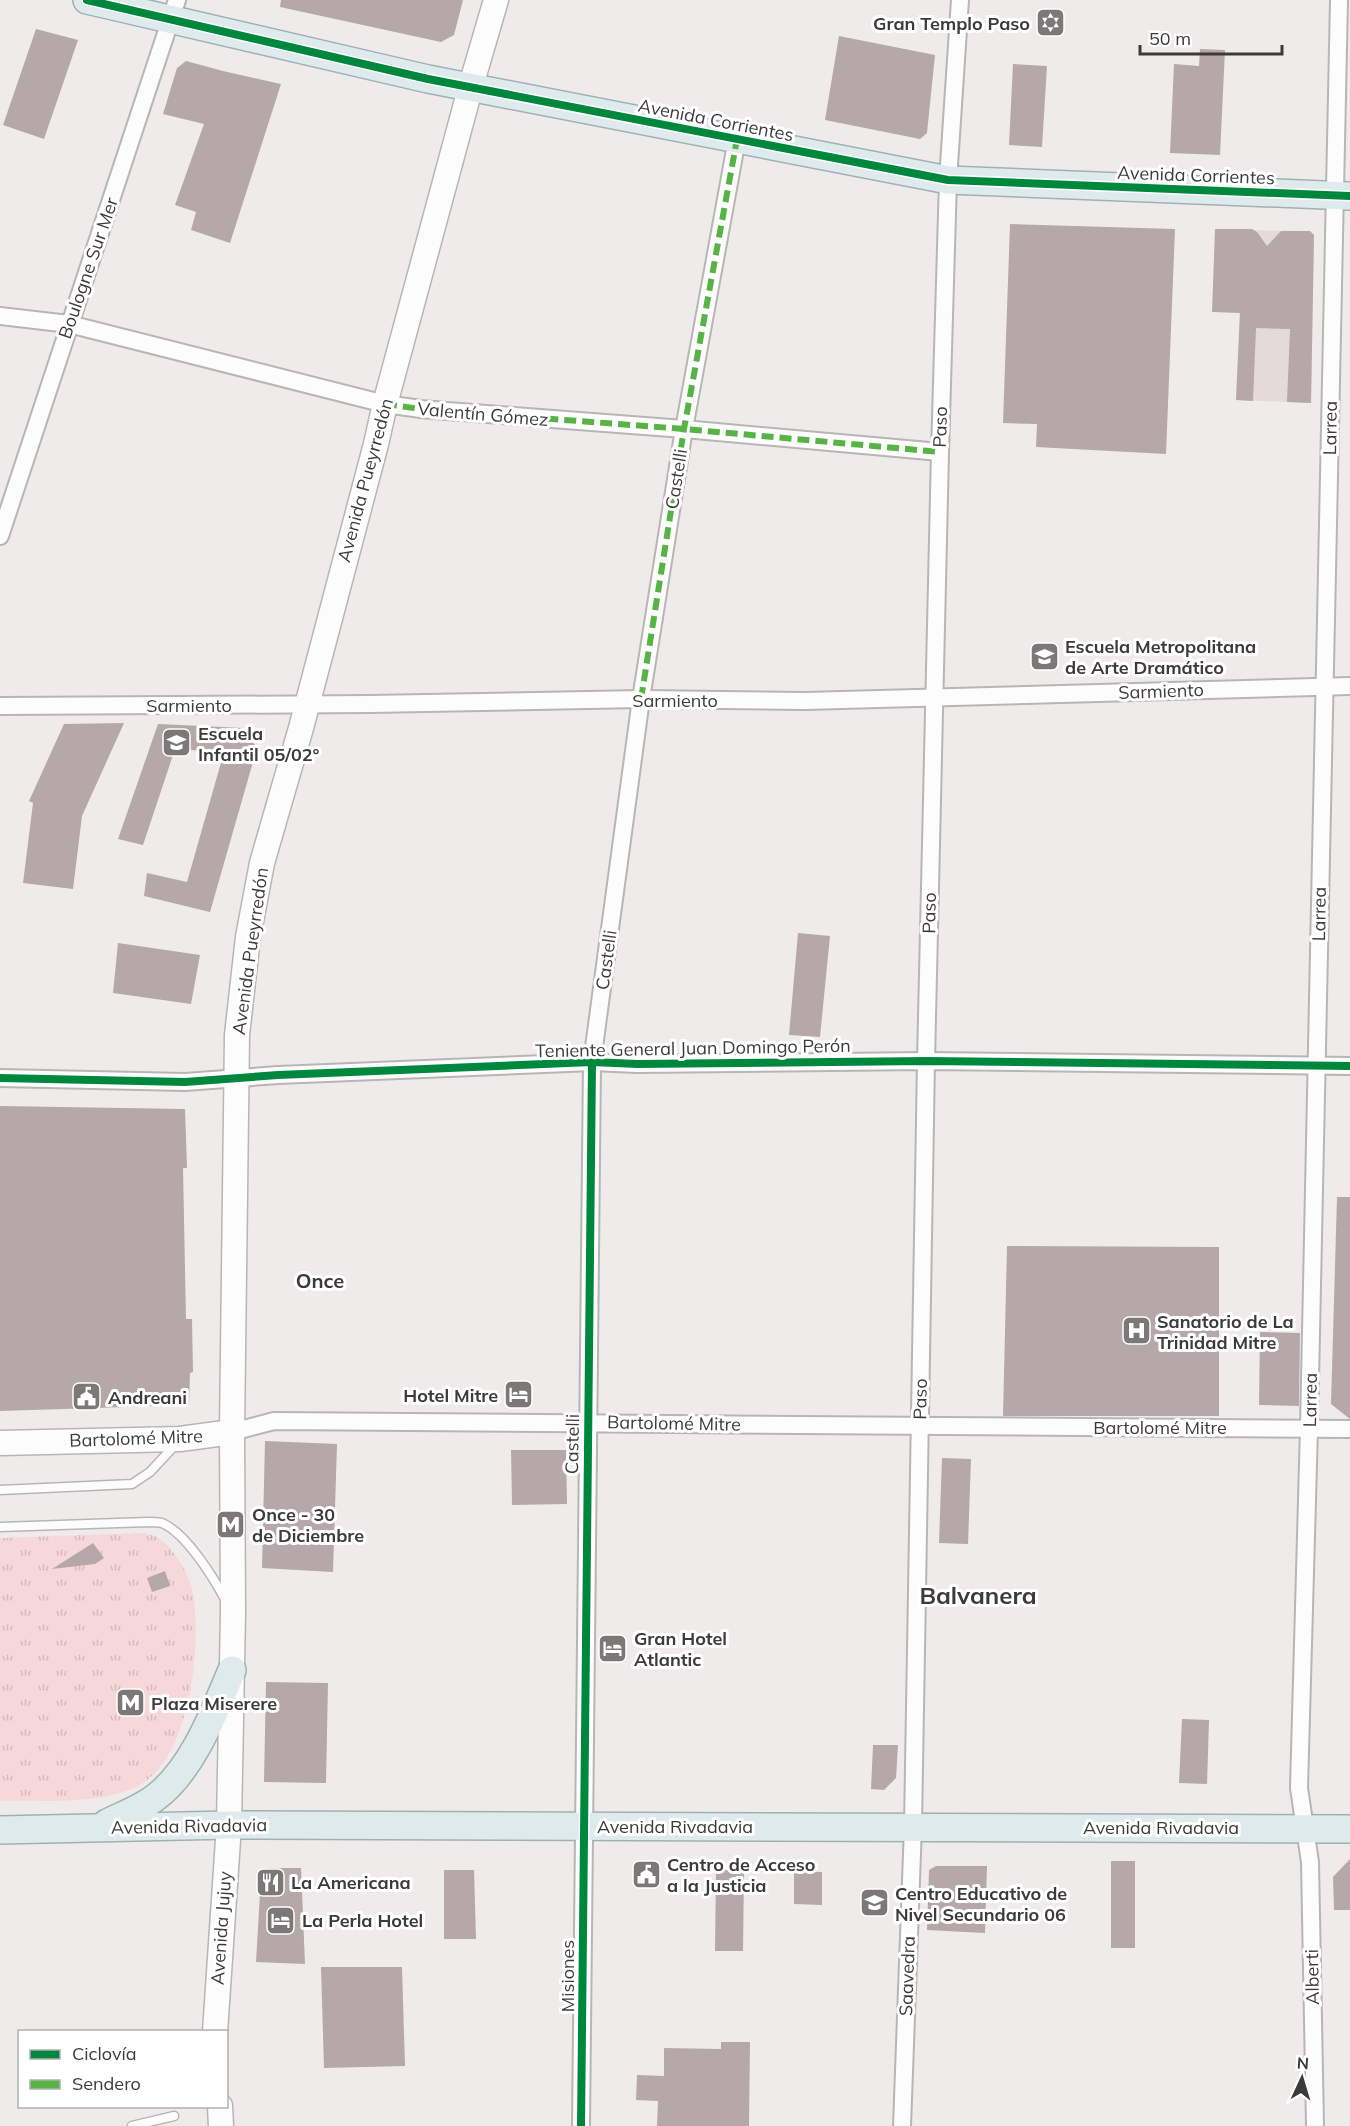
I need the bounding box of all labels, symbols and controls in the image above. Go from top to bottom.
synagogue icon: Gran Templo Paso [1035,7,1067,39]
place label: Gran Templo Paso [873,12,1030,35]
scale bar [1140,18,1282,56]
text: 50 m [1149,27,1191,50]
street label: Avenida Corrientes [636,94,796,146]
street label: Avenida Corrientes [1117,161,1275,189]
street label: Boulogne Sur Mer [53,194,123,342]
street label: Avenida Pueyrredón [332,396,398,564]
street label: Valentín Gómez [417,397,549,431]
street label: Larrea [1318,401,1342,455]
street label: Paso [928,406,952,448]
street label: Castelli [660,447,692,511]
place label: Escuela Metropolitana de Arte Dramático [1065,635,1256,679]
school or university icon: Escuela Metropolitana de Arte Dramático [1028,640,1060,672]
street label: Sarmiento [1118,678,1204,704]
street label: Sarmiento [632,689,718,712]
street label: Sarmiento [146,694,232,717]
place label: Escuela Infantil 05/02° [198,722,320,766]
school or university icon: Escuela Infantil 05/02° [161,727,193,759]
street label: Avenida Pueyrredón [227,866,273,1036]
street label: Larrea [1307,887,1331,941]
street label: Paso [917,892,941,934]
street label: Castelli [590,928,622,992]
street label: Teniente General Juan Domingo Perón [535,1034,851,1062]
district label: Once [296,1268,344,1293]
place label: Sanatorio de La Trinidad Mitre [1157,1310,1294,1354]
hospital icon: Sanatorio de La Trinidad Mitre [1120,1315,1152,1347]
street label: Larrea [1298,1373,1322,1427]
street label: Paso [908,1378,932,1420]
hotel icon: Hotel Mitre [503,1379,535,1411]
public building icon: Andreani [71,1381,103,1413]
place label: Hotel Mitre [403,1384,498,1407]
place label: Andreani [108,1386,187,1409]
street label: Bartolomé Mitre [607,1410,741,1436]
street label: Castelli [560,1414,584,1474]
street label: Bartolomé Mitre [1093,1416,1227,1439]
street label: Bartolomé Mitre [69,1424,203,1452]
place label: Once - 30 de Diciembre [252,1503,364,1547]
metro station icon: Once - 30 de Diciembre [215,1508,247,1540]
district label: Balvanera [919,1580,1037,1610]
place label: Gran Hotel Atlantic [634,1627,727,1671]
hotel icon: Gran Hotel Atlantic [597,1632,629,1664]
metro station icon: Plaza Miserere [114,1687,146,1719]
place label: Plaza Miserere [151,1692,277,1715]
street label: Avenida Rivadavia [111,1813,267,1839]
street label: Avenida Rivadavia [597,1815,753,1838]
street label: Avenida Rivadavia [1083,1816,1239,1839]
place label: Centro de Acceso a la Justicia [667,1853,815,1897]
public building icon: Centro de Acceso a la Justicia [630,1858,662,1890]
restaurant icon: La Americana [254,1866,286,1898]
street label: Avenida Jujuy [206,1870,236,1985]
place label: La Americana [291,1871,411,1894]
place label: Centro Educativo de Nivel Secundario 06 [895,1882,1067,1926]
school or university icon: Centro Educativo de Nivel Secundario 06 [858,1887,890,1919]
hotel icon: La Perla Hotel [265,1904,297,1936]
place label: La Perla Hotel [302,1909,423,1932]
street label: Saavedra [894,1936,920,2016]
street label: Misiones [556,1940,579,2012]
street label: Alberti [1300,1949,1324,2005]
legend [18,2030,228,2108]
text: Ciclovía [72,2042,137,2065]
north arrow [1272,2048,1332,2108]
text: N [1296,2053,1310,2073]
text: Sendero [72,2072,141,2095]

